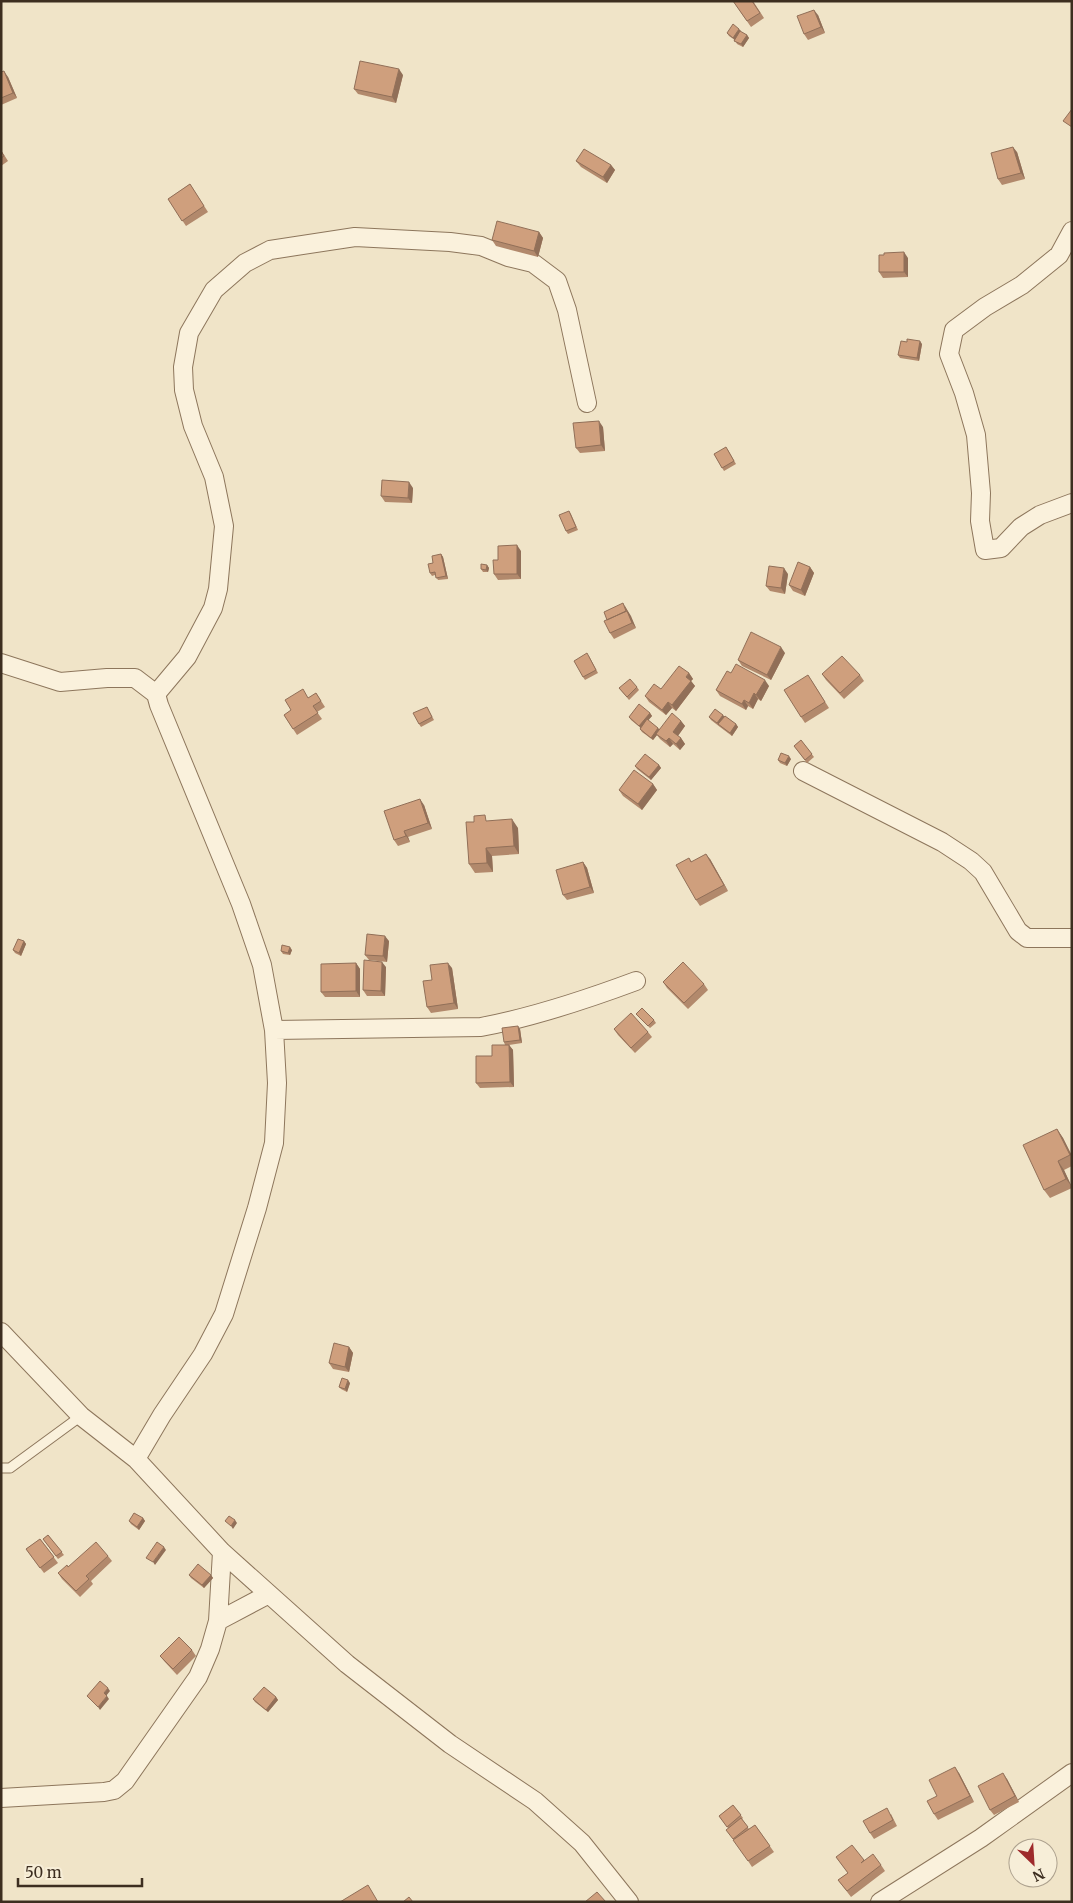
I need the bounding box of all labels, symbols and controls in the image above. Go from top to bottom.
north arrow [1008,1838,1058,1888]
scale bar [18,1856,141,1888]
text: 50 m [25,1863,62,1882]
text: N [1030,1864,1047,1885]

